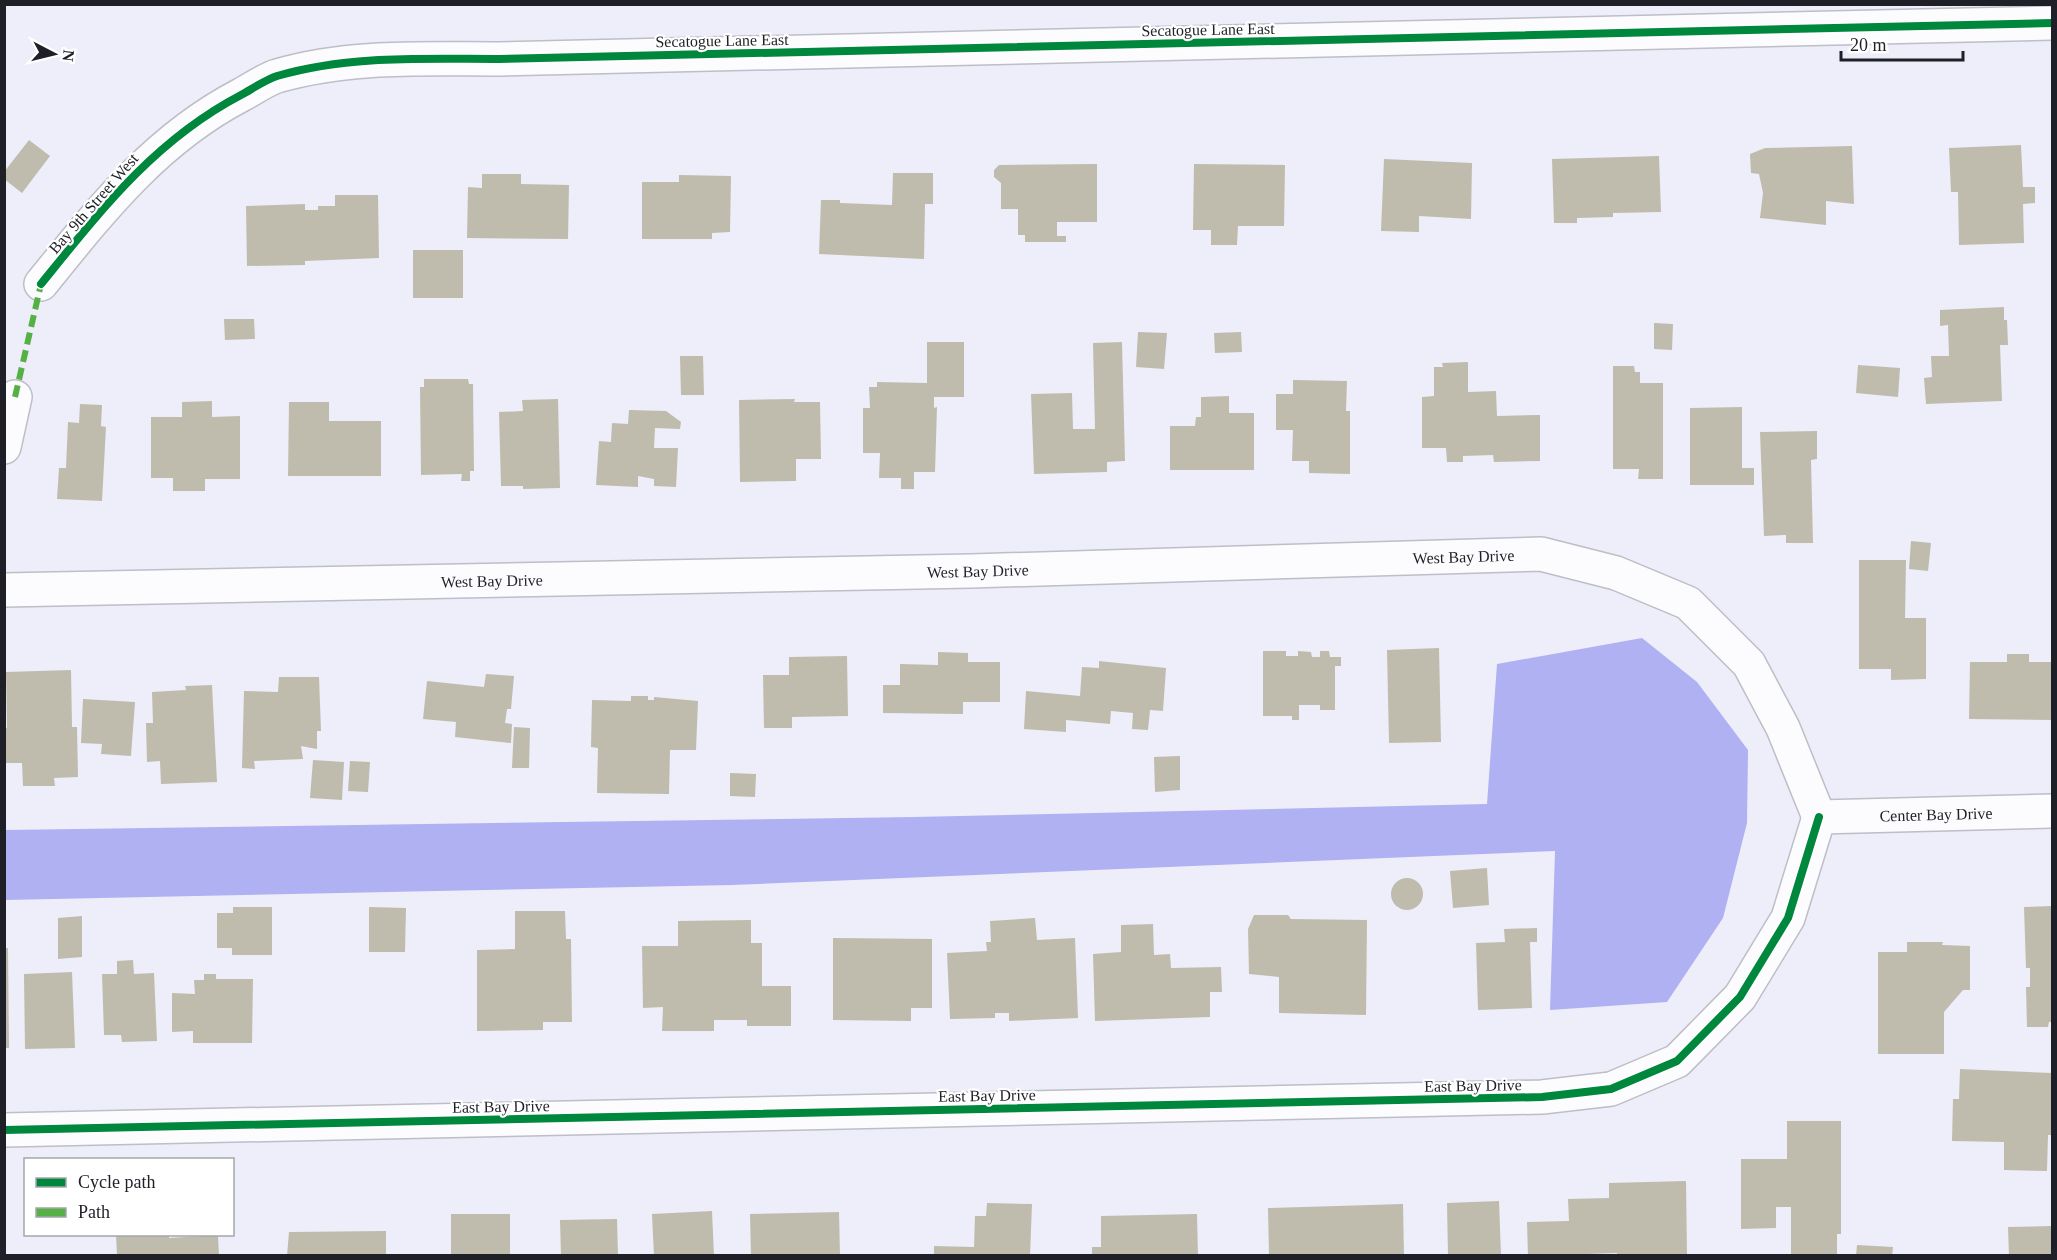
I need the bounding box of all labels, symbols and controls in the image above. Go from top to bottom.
street label: Secatogue Lane East [1141,20,1275,40]
north arrow [24,24,84,84]
scale bar [1841,24,1962,62]
street label: Secatogue Lane East [655,31,789,51]
text: 20 m [1850,35,1887,55]
text: N [59,49,78,63]
street label: Bay 9th Street West [45,149,143,257]
street label: West Bay Drive [1412,547,1515,567]
street label: West Bay Drive [927,561,1029,581]
street label: West Bay Drive [441,571,543,590]
street label: Center Bay Drive [1879,805,1993,824]
street label: East Bay Drive [1424,1076,1522,1096]
street label: East Bay Drive [938,1086,1036,1106]
street label: East Bay Drive [452,1097,550,1117]
legend [24,1158,234,1236]
text: Cycle path [78,1172,155,1192]
text: Path [78,1202,110,1222]

